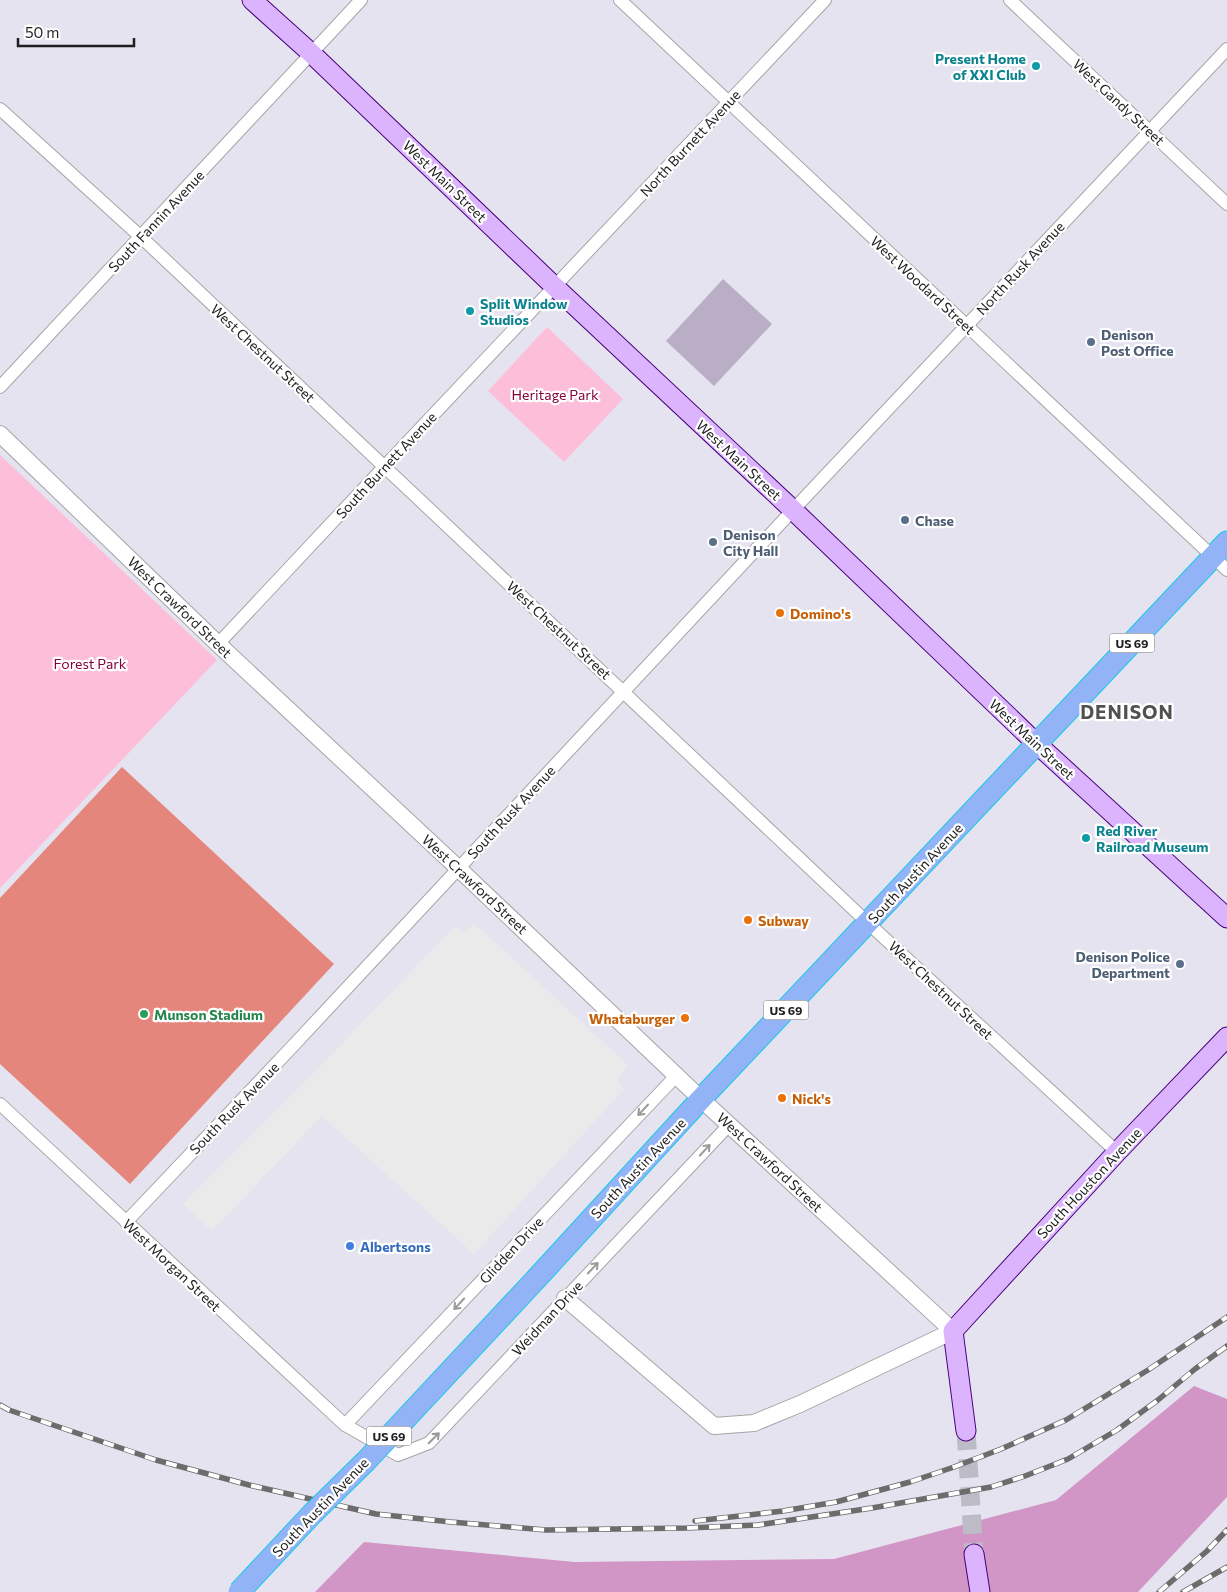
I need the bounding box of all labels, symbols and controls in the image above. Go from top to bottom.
scale bar [18,15,134,47]
text: 50 m [25,23,59,41]
place label: Present Home of XXI Club [935,50,1026,83]
street label: West Gandy Street [1070,55,1168,149]
marker: Present Home of XXI Club [1030,60,1042,72]
street label: North Burnett Avenue [636,86,744,200]
street label: West Main Street [400,137,491,225]
street label: South Fannin Avenue [104,167,208,275]
street label: North Rusk Avenue [972,218,1068,318]
street label: West Woodard Street [867,232,979,338]
place label: Split Window Studios [480,295,568,328]
street label: West Chestnut Street [207,300,319,406]
marker: Split Window Studios [464,305,476,317]
place label: Denison Post Office [1101,326,1174,359]
marker: Denison Post Office [1085,336,1097,348]
park label: Heritage Park [512,386,599,403]
street label: South Burnett Avenue [332,408,440,522]
street label: West Main Street [693,416,785,504]
place label: Chase [915,512,954,529]
marker: Chase [899,514,911,526]
place label: Denison City Hall [723,526,778,559]
marker: Denison City Hall [707,536,719,548]
street label: West Crawford Street [124,553,236,661]
street label: West Chestnut Street [503,577,615,683]
place label: Domino's [790,605,851,622]
marker: Domino's [774,607,786,619]
road number: US 69 [1110,634,1154,652]
park label: Forest Park [54,655,127,672]
street label: West Main Street [986,695,1078,783]
district label: DENISON [1080,700,1174,723]
street label: South Rusk Avenue [463,762,559,862]
street label: South Austin Avenue [864,819,966,927]
place label: Red River Railroad Museum [1096,822,1208,855]
street label: West Crawford Street [419,831,531,937]
marker: Red River Railroad Museum [1080,832,1092,844]
place label: Subway [758,912,809,929]
marker: Subway [742,914,754,926]
street label: West Chestnut Street [885,937,997,1043]
place label: Denison Police Department [1076,948,1170,981]
marker: Denison Police Department [1174,958,1186,970]
road number: US 69 [764,1000,808,1020]
place label: Munson Stadium [154,1006,263,1023]
marker: Munson Stadium [138,1008,150,1020]
place label: Whataburger [589,1010,675,1027]
marker: Whataburger [679,1012,691,1024]
street label: South Rusk Avenue [186,1058,282,1158]
place label: Nick's [792,1090,831,1107]
marker: Nick's [776,1092,788,1104]
one-way arrow [637,1104,649,1116]
street label: West Crawford Street [714,1109,826,1215]
street label: South Austin Avenue [587,1114,689,1222]
street label: South Houston Avenue [1033,1124,1145,1242]
one-way arrow [699,1144,711,1157]
street label: Glidden Drive [476,1213,546,1287]
street label: West Morgan Street [119,1215,225,1315]
place label: Albertsons [360,1238,431,1255]
marker: Albertsons [344,1240,356,1252]
one-way arrow [587,1262,599,1275]
street label: Weidman Drive [508,1277,586,1359]
one-way arrow [453,1298,465,1310]
road number: US 69 [366,1426,412,1445]
one-way arrow [428,1431,440,1444]
street label: South Austin Avenue [268,1454,372,1560]

